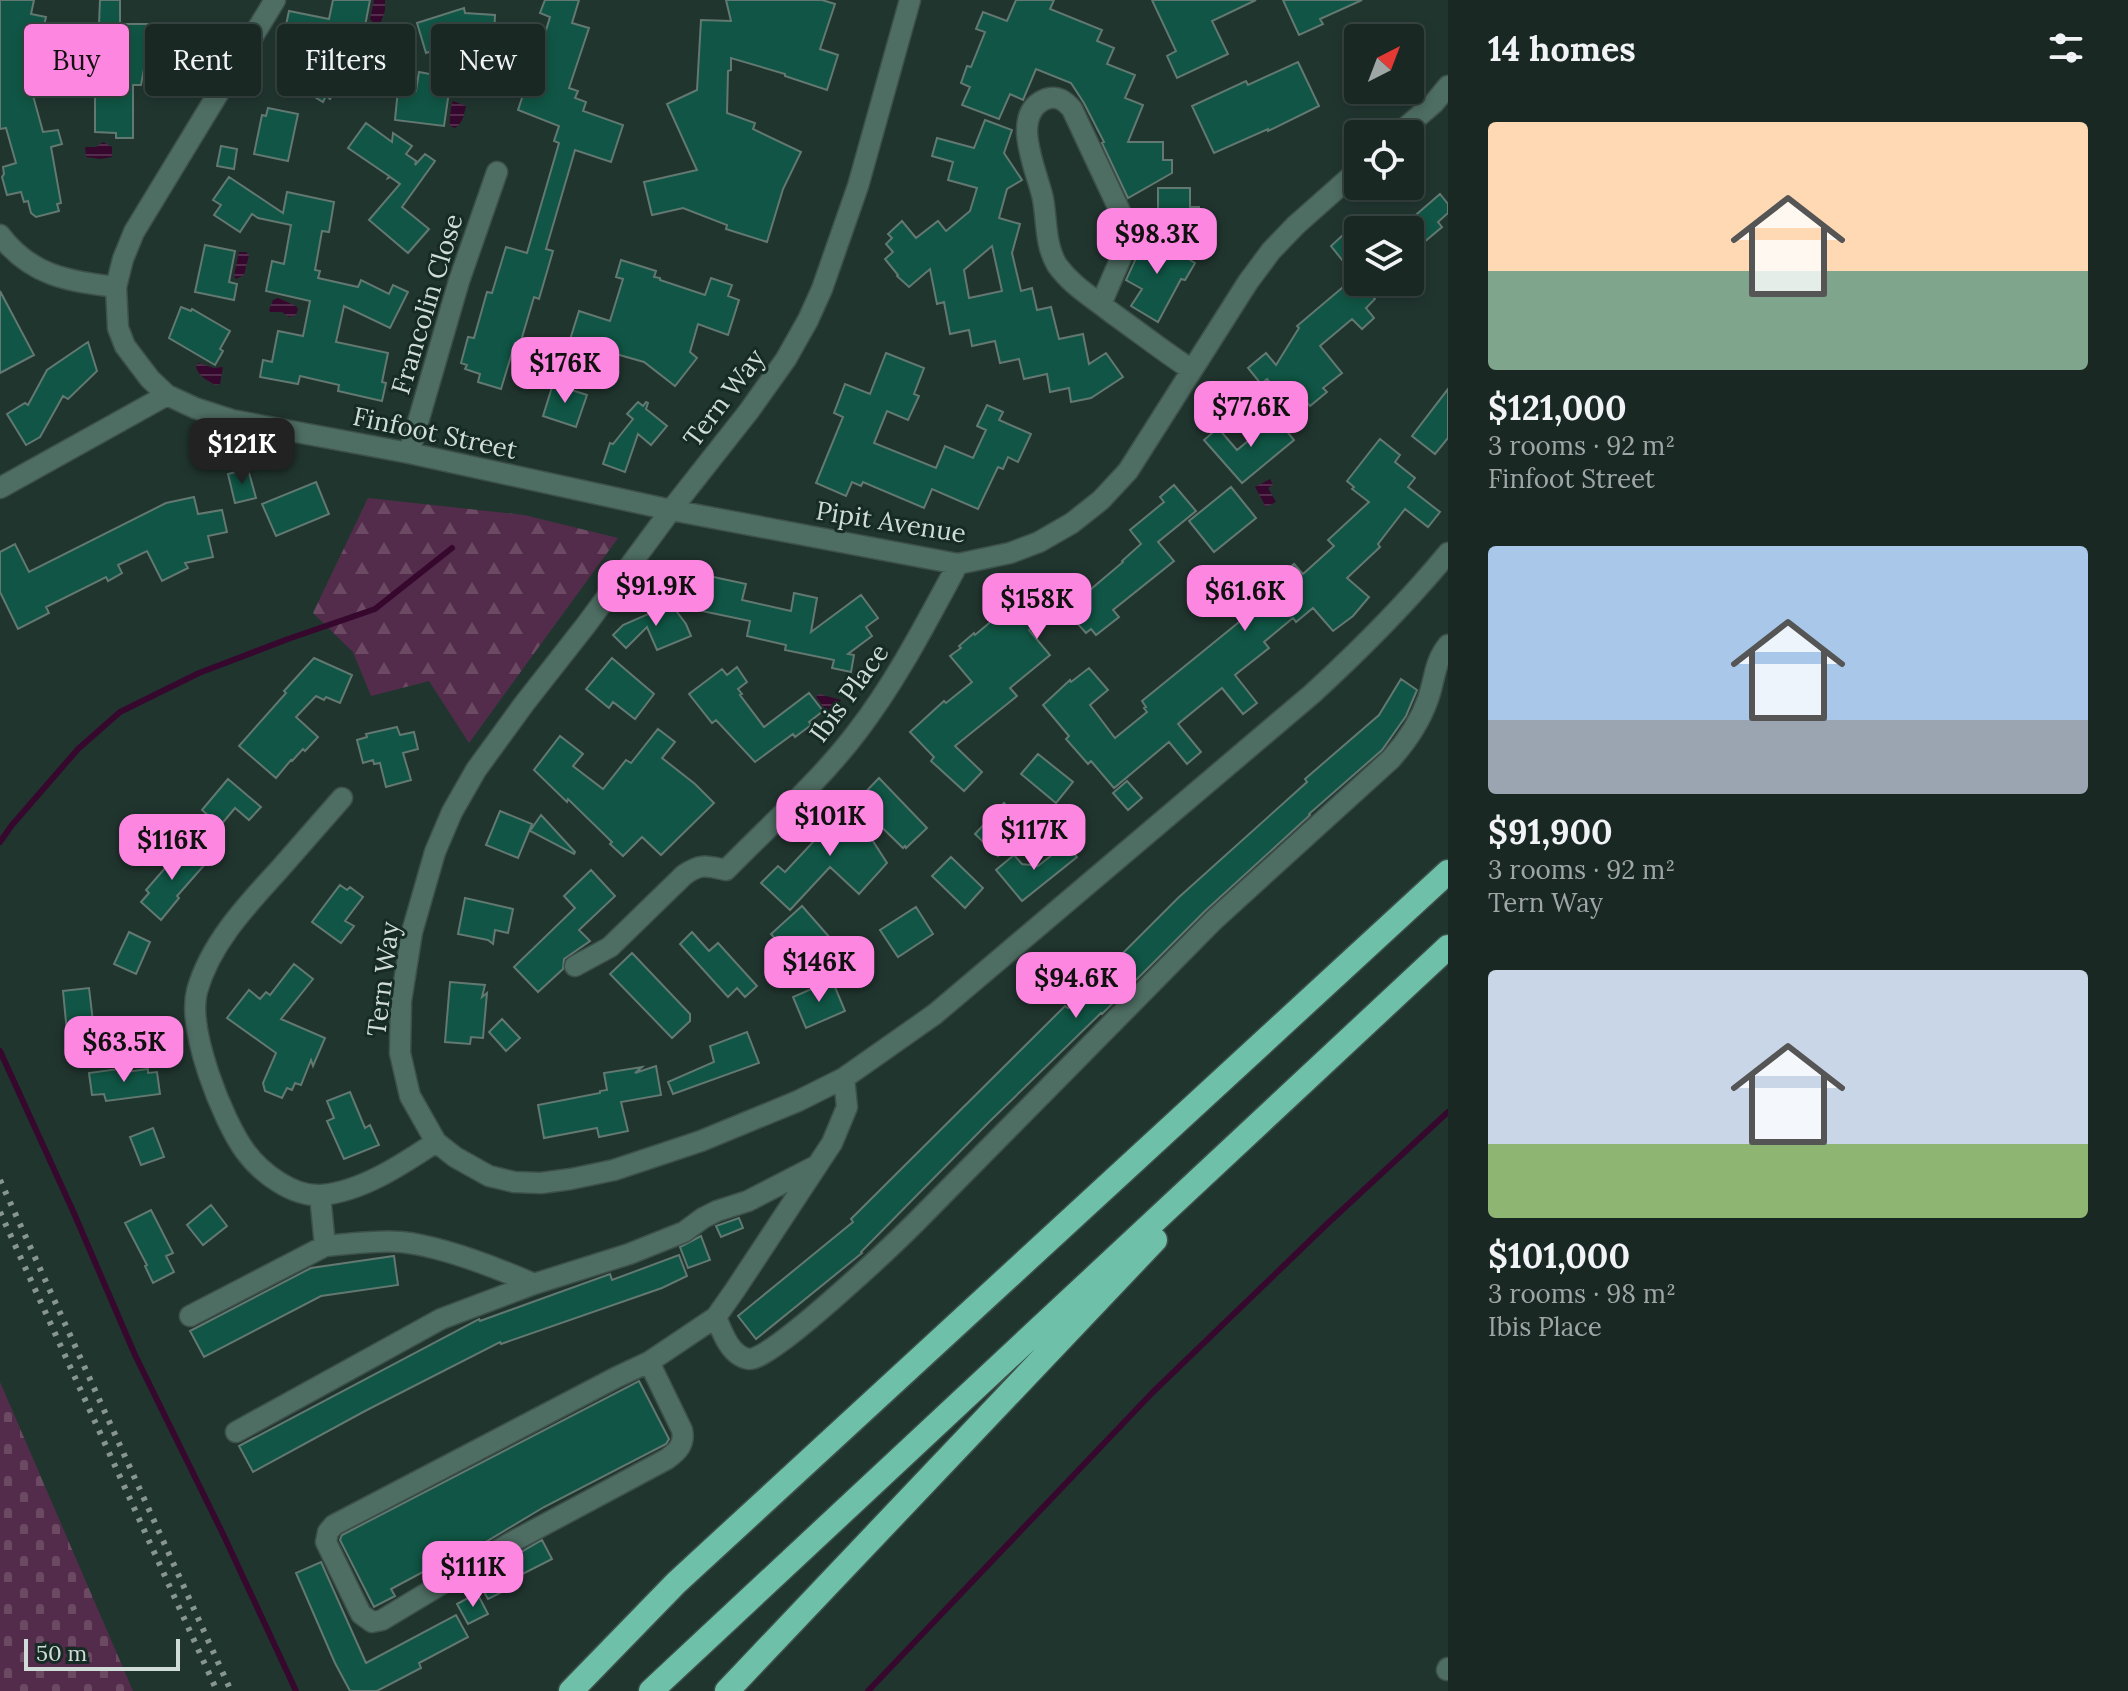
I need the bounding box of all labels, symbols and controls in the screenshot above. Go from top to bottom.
chip: Buy [24,24,129,96]
chip: Rent [145,24,261,96]
chip: Filters [277,24,415,96]
chip: New [431,24,545,96]
north arrow [1344,24,1424,104]
map controls [1344,24,1424,296]
icon: filters [2044,26,2088,70]
text: 14 homes [1488,27,1636,70]
button: locate [1344,120,1424,200]
icon: home [1716,174,1860,318]
pin: $98.3K [1092,208,1222,276]
street label: Francolin Close [383,210,470,398]
button: layers [1344,216,1424,296]
text: $98.3K [1115,217,1199,250]
pin: $176K [509,337,621,405]
street label: Tern Way [676,342,772,454]
text: $176K [529,346,601,379]
pin: $77.6K [1186,381,1316,449]
text: $121,000 [1488,386,1627,429]
text: $77.6K [1212,390,1290,423]
street label: Finfoot Street [350,399,520,466]
pin: $121K [186,418,298,486]
text: $121K [208,427,276,460]
text: 3 rooms · 92 m² [1488,429,1675,462]
text: Finfoot Street [1488,462,1655,495]
street label: Pipit Avenue [814,493,968,550]
pin: $91.9K [591,560,721,628]
pin: $61.6K [1180,565,1310,633]
text: $91.9K [616,569,696,602]
pin: $158K [981,573,1093,641]
text: $61.6K [1205,574,1285,607]
text: $158K [1000,582,1074,615]
icon: home [1716,598,1860,742]
street label: Ibis Place [802,637,895,748]
pin: $101K [774,790,886,858]
text: $101K [794,799,866,832]
pin: $117K [978,804,1090,872]
text: $91,900 [1488,810,1613,853]
text: $117K [1000,813,1068,846]
pin: $116K [116,814,228,882]
text: $116K [137,823,207,856]
text: 3 rooms · 92 m² [1488,853,1675,886]
text: Tern Way [1488,886,1603,919]
street label: Tern Way [359,920,406,1038]
pin: $146K [763,936,875,1004]
text: $146K [782,945,856,978]
pin: $94.6K [1011,952,1141,1020]
text: $94.6K [1034,961,1118,994]
pin: $63.5K [59,1016,189,1084]
icon: home [1716,1022,1860,1166]
text: $63.5K [82,1025,166,1058]
text: $101,000 [1488,1234,1630,1277]
text: 3 rooms · 98 m² [1488,1277,1676,1310]
text: Ibis Place [1488,1310,1602,1343]
pin: $111K [417,1541,529,1609]
text: $111K [440,1550,506,1583]
scale bar [24,1635,180,1671]
text: 50 m [36,1639,87,1667]

